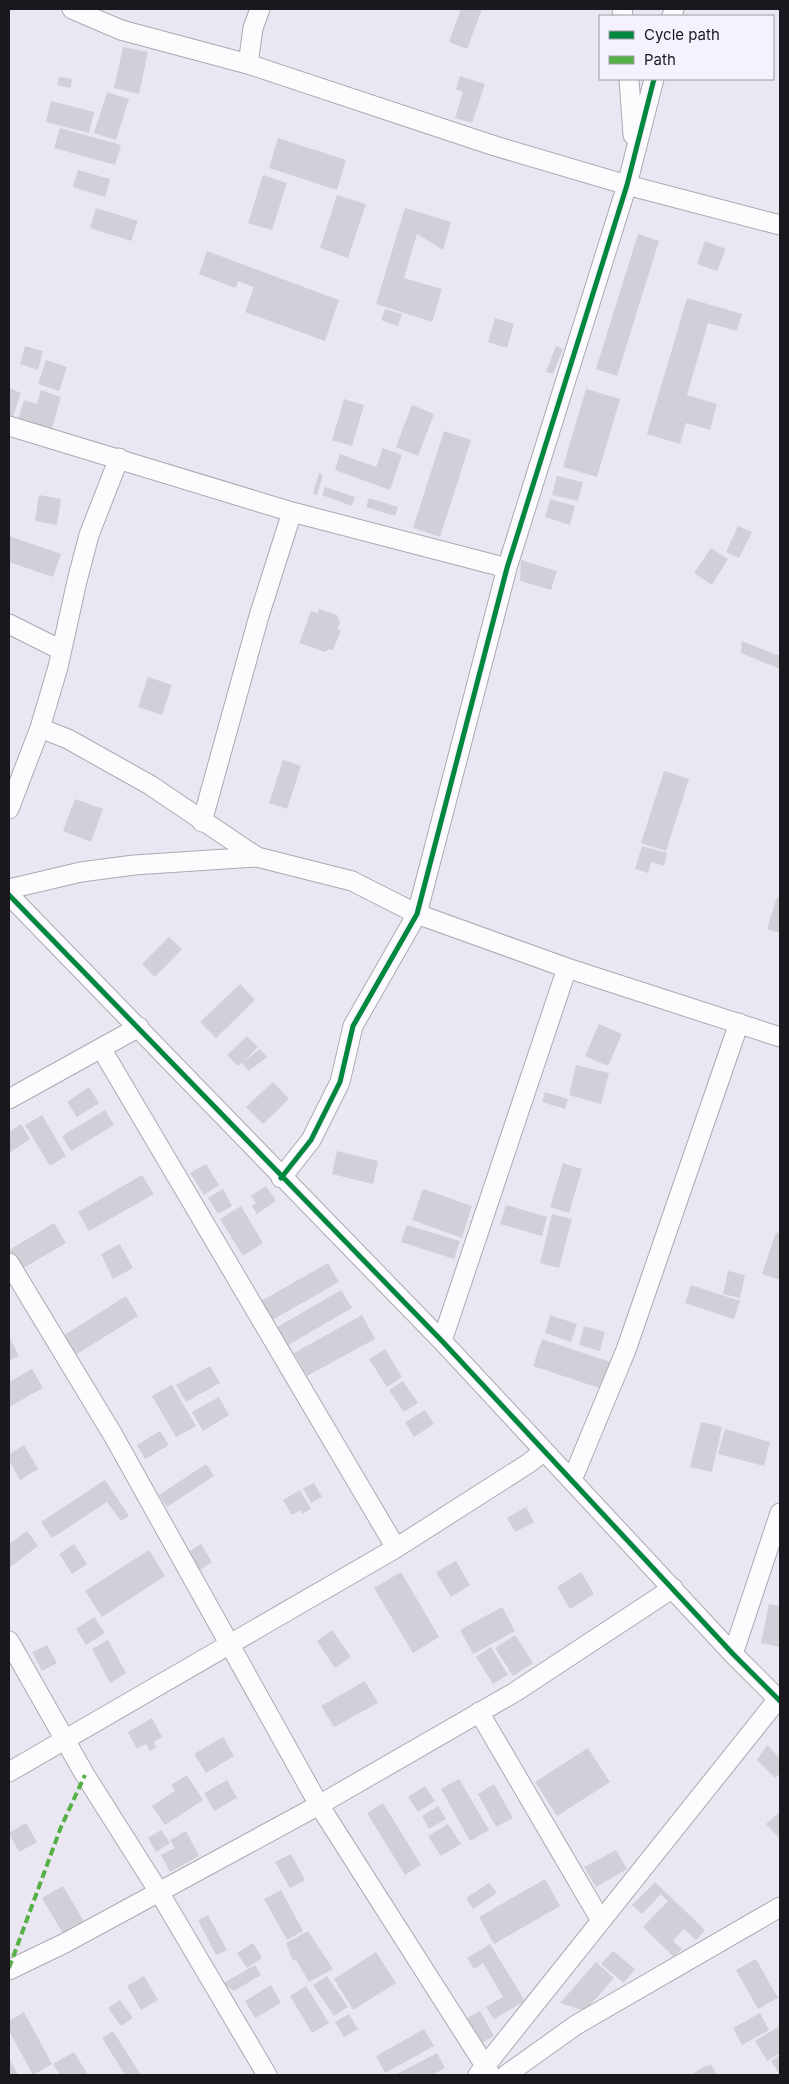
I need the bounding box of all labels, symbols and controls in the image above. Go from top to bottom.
legend [599,15,774,80]
text: Cycle path [644,25,720,44]
text: Path [644,50,676,69]

